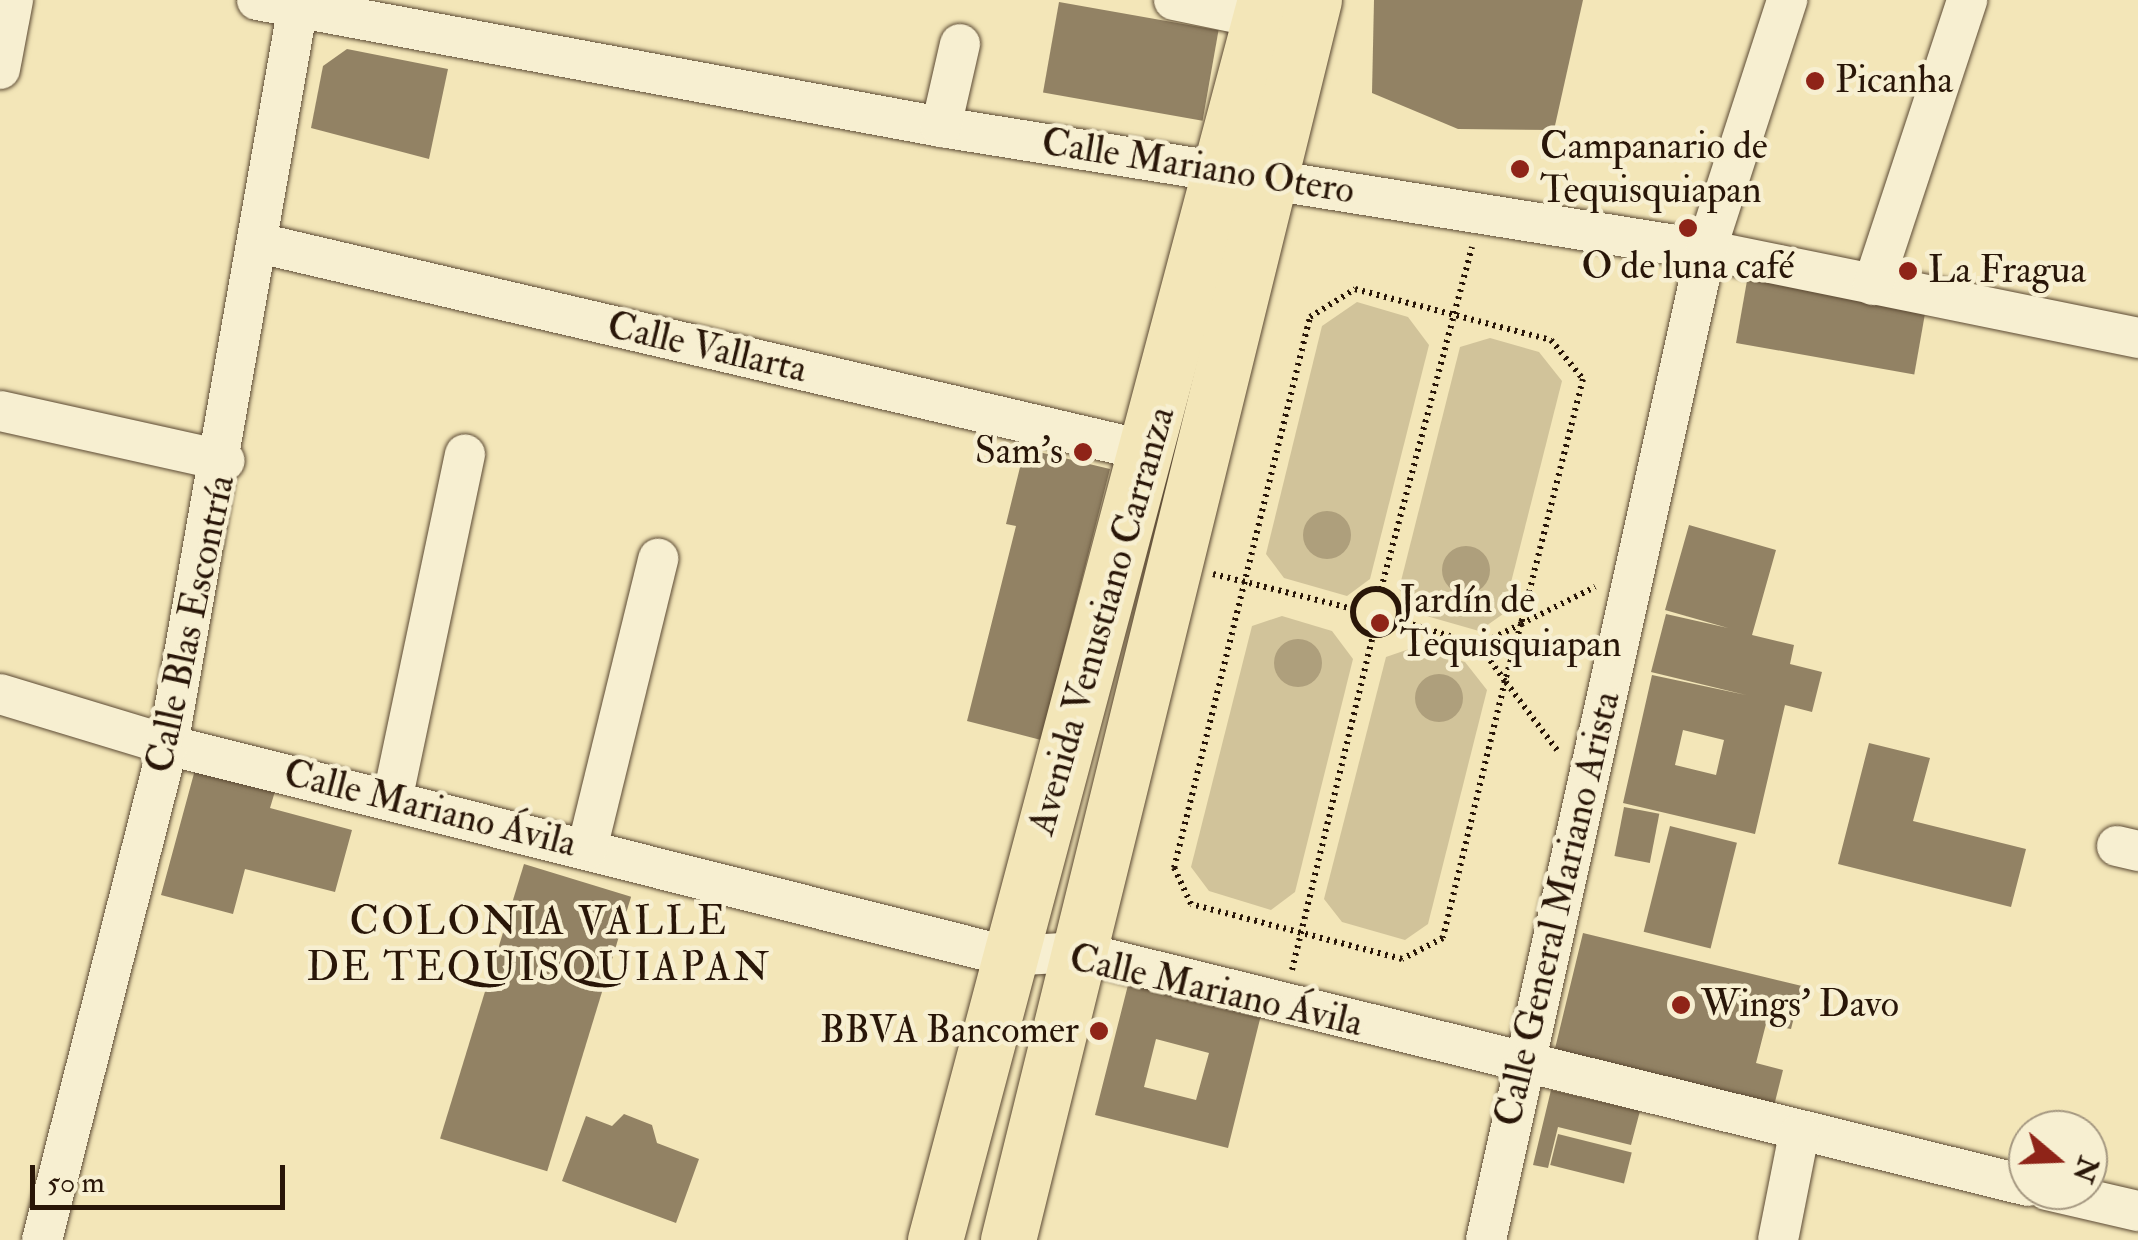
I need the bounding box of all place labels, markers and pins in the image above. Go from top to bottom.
place label: Picanha [1835,58,1953,104]
marker: Picanha [1804,70,1826,92]
place label: Campanario de Tequisquiapan [1540,124,1768,213]
marker: Campanario de Tequisquiapan [1509,158,1531,180]
marker: O de luna café [1677,217,1699,239]
place label: O de luna café [1582,244,1794,290]
place label: La Fragua [1928,248,2086,294]
marker: La Fragua [1897,260,1919,282]
place label: Sam's [975,429,1063,475]
marker: Sam's [1072,441,1094,463]
place label: Jardín de Tequisquiapan [1400,578,1622,668]
marker: Jardín de Tequisquiapan [1369,612,1391,634]
place label: Wings' Davo [1701,982,1899,1028]
marker: Wings' Davo [1670,994,1692,1016]
place label: BBVA Bancomer [820,1008,1079,1054]
marker: BBVA Bancomer [1088,1020,1110,1042]

